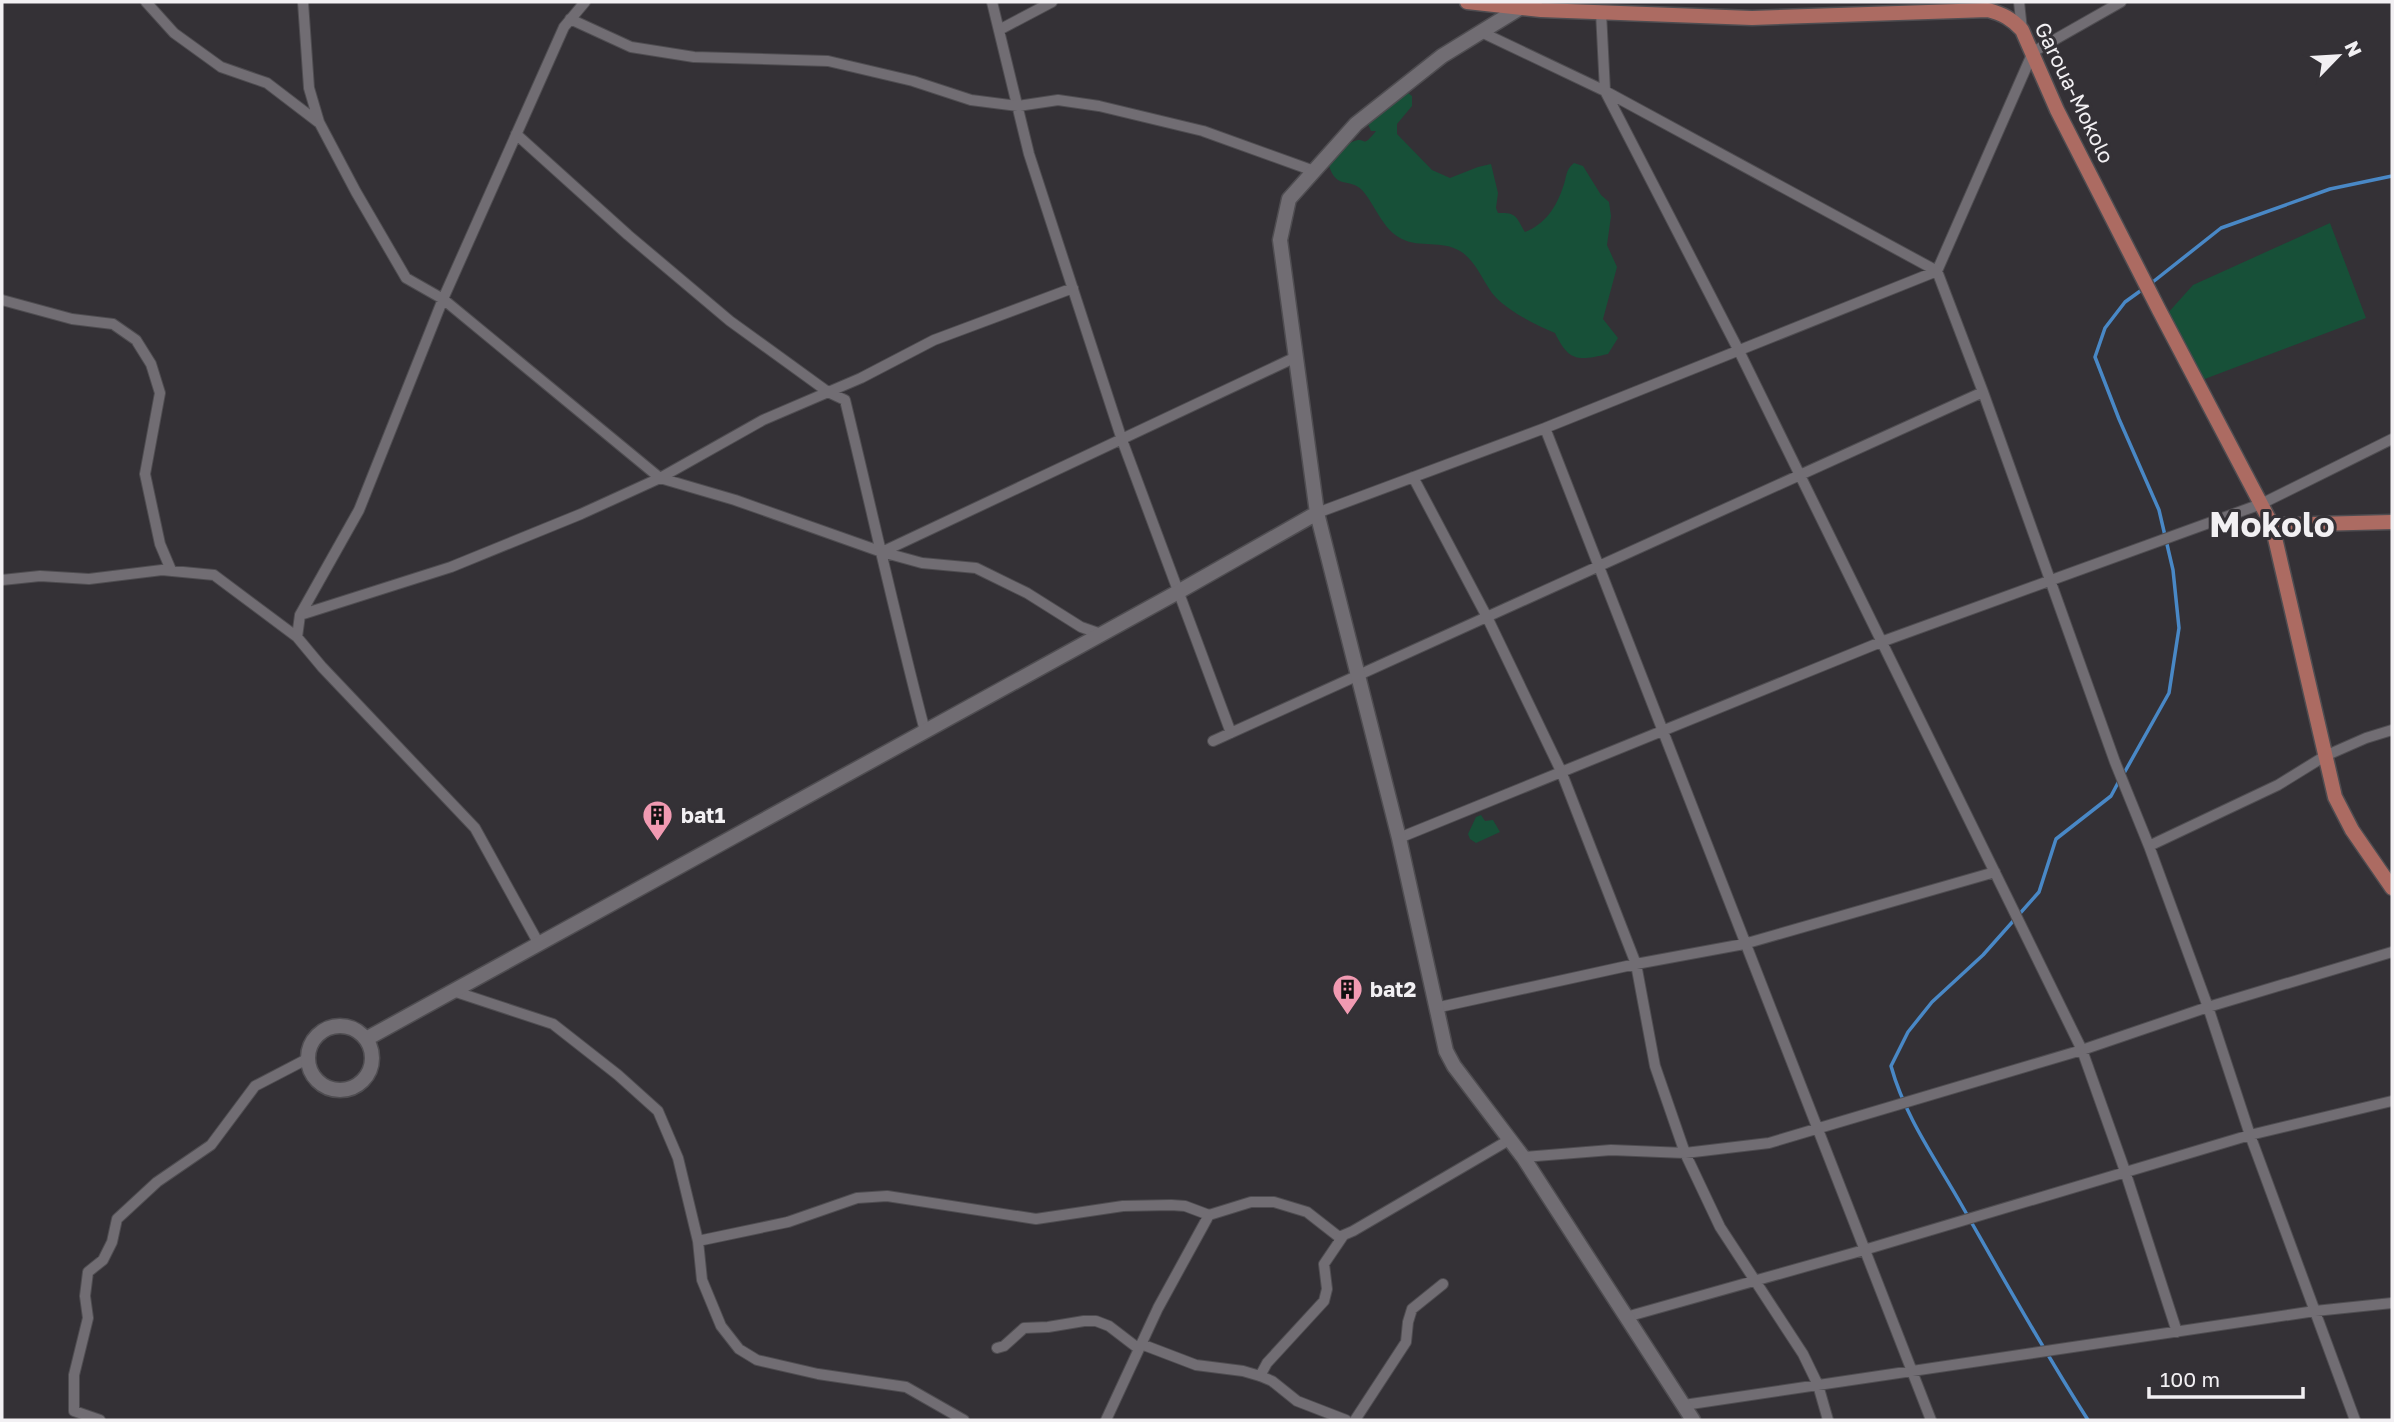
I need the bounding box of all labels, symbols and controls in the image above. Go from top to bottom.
street label: Garoua-Mokolo [2030,18,2120,167]
north arrow [2303,21,2373,91]
text: N [2340,37,2367,60]
district label: Mokolo [2209,503,2335,545]
building icon: bat1 [641,799,675,843]
place label: bat1 [681,802,725,828]
building icon: bat2 [1330,973,1364,1017]
place label: bat2 [1370,976,1416,1002]
scale bar [2149,1356,2303,1400]
text: 100 m [2160,1366,2220,1392]

